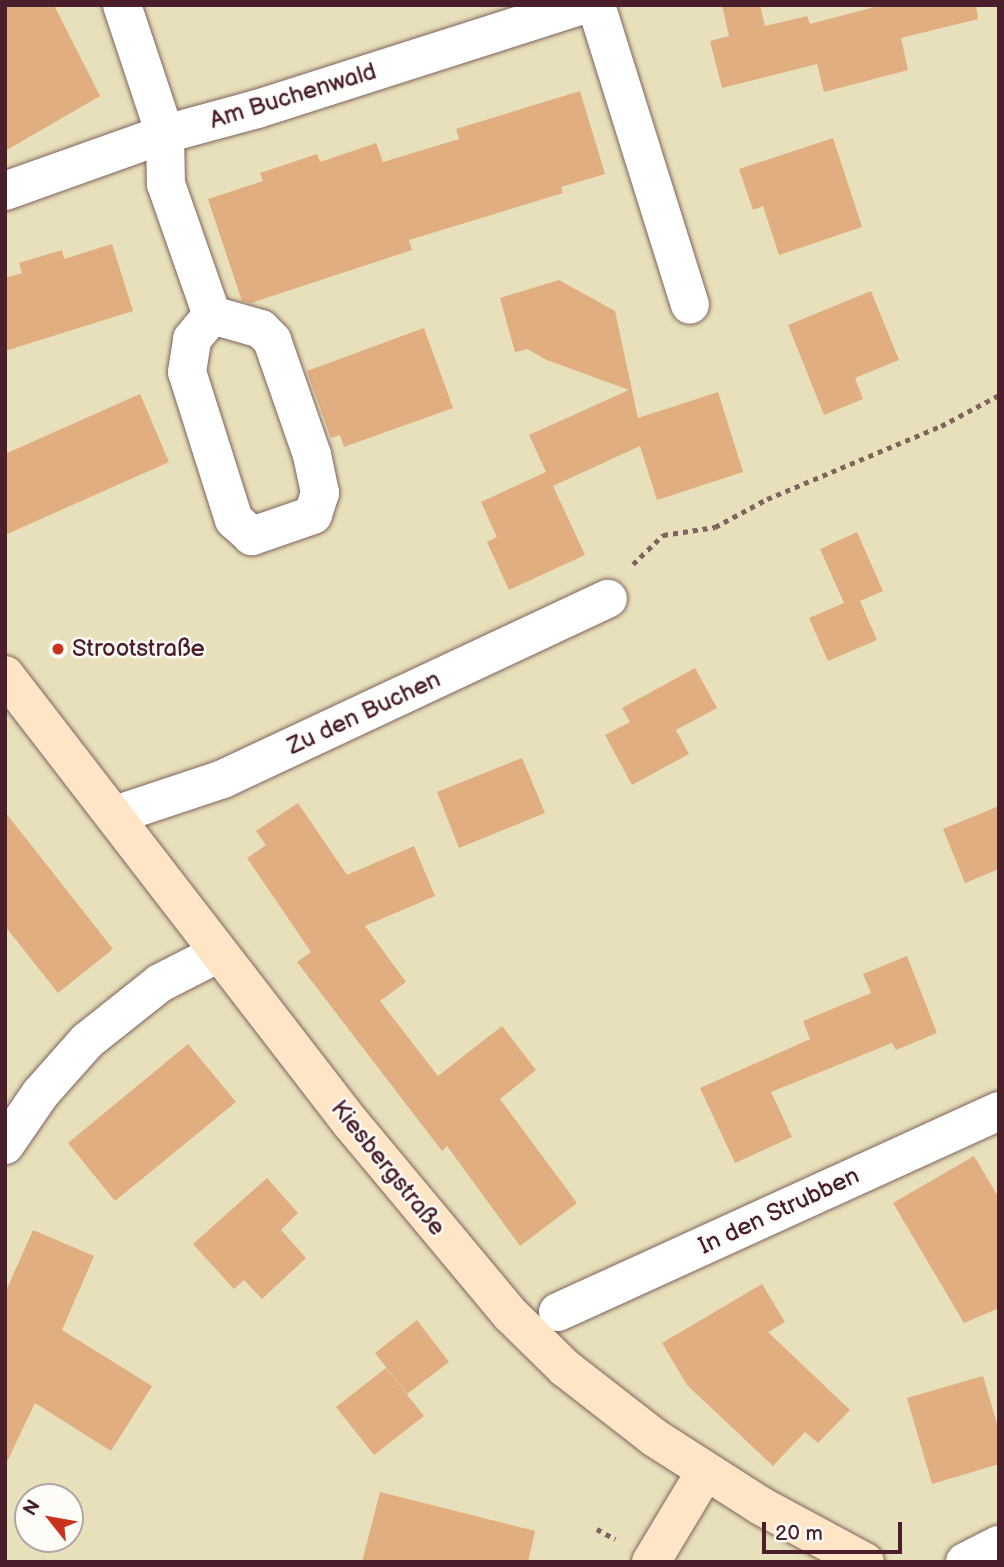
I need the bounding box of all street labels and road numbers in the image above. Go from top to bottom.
street label: Am Buchenwald [206,57,380,135]
street label: Zu den Buchen [283,665,445,761]
street label: Kiesbergstraße [325,1095,451,1241]
street label: In den Strubben [694,1161,864,1261]

